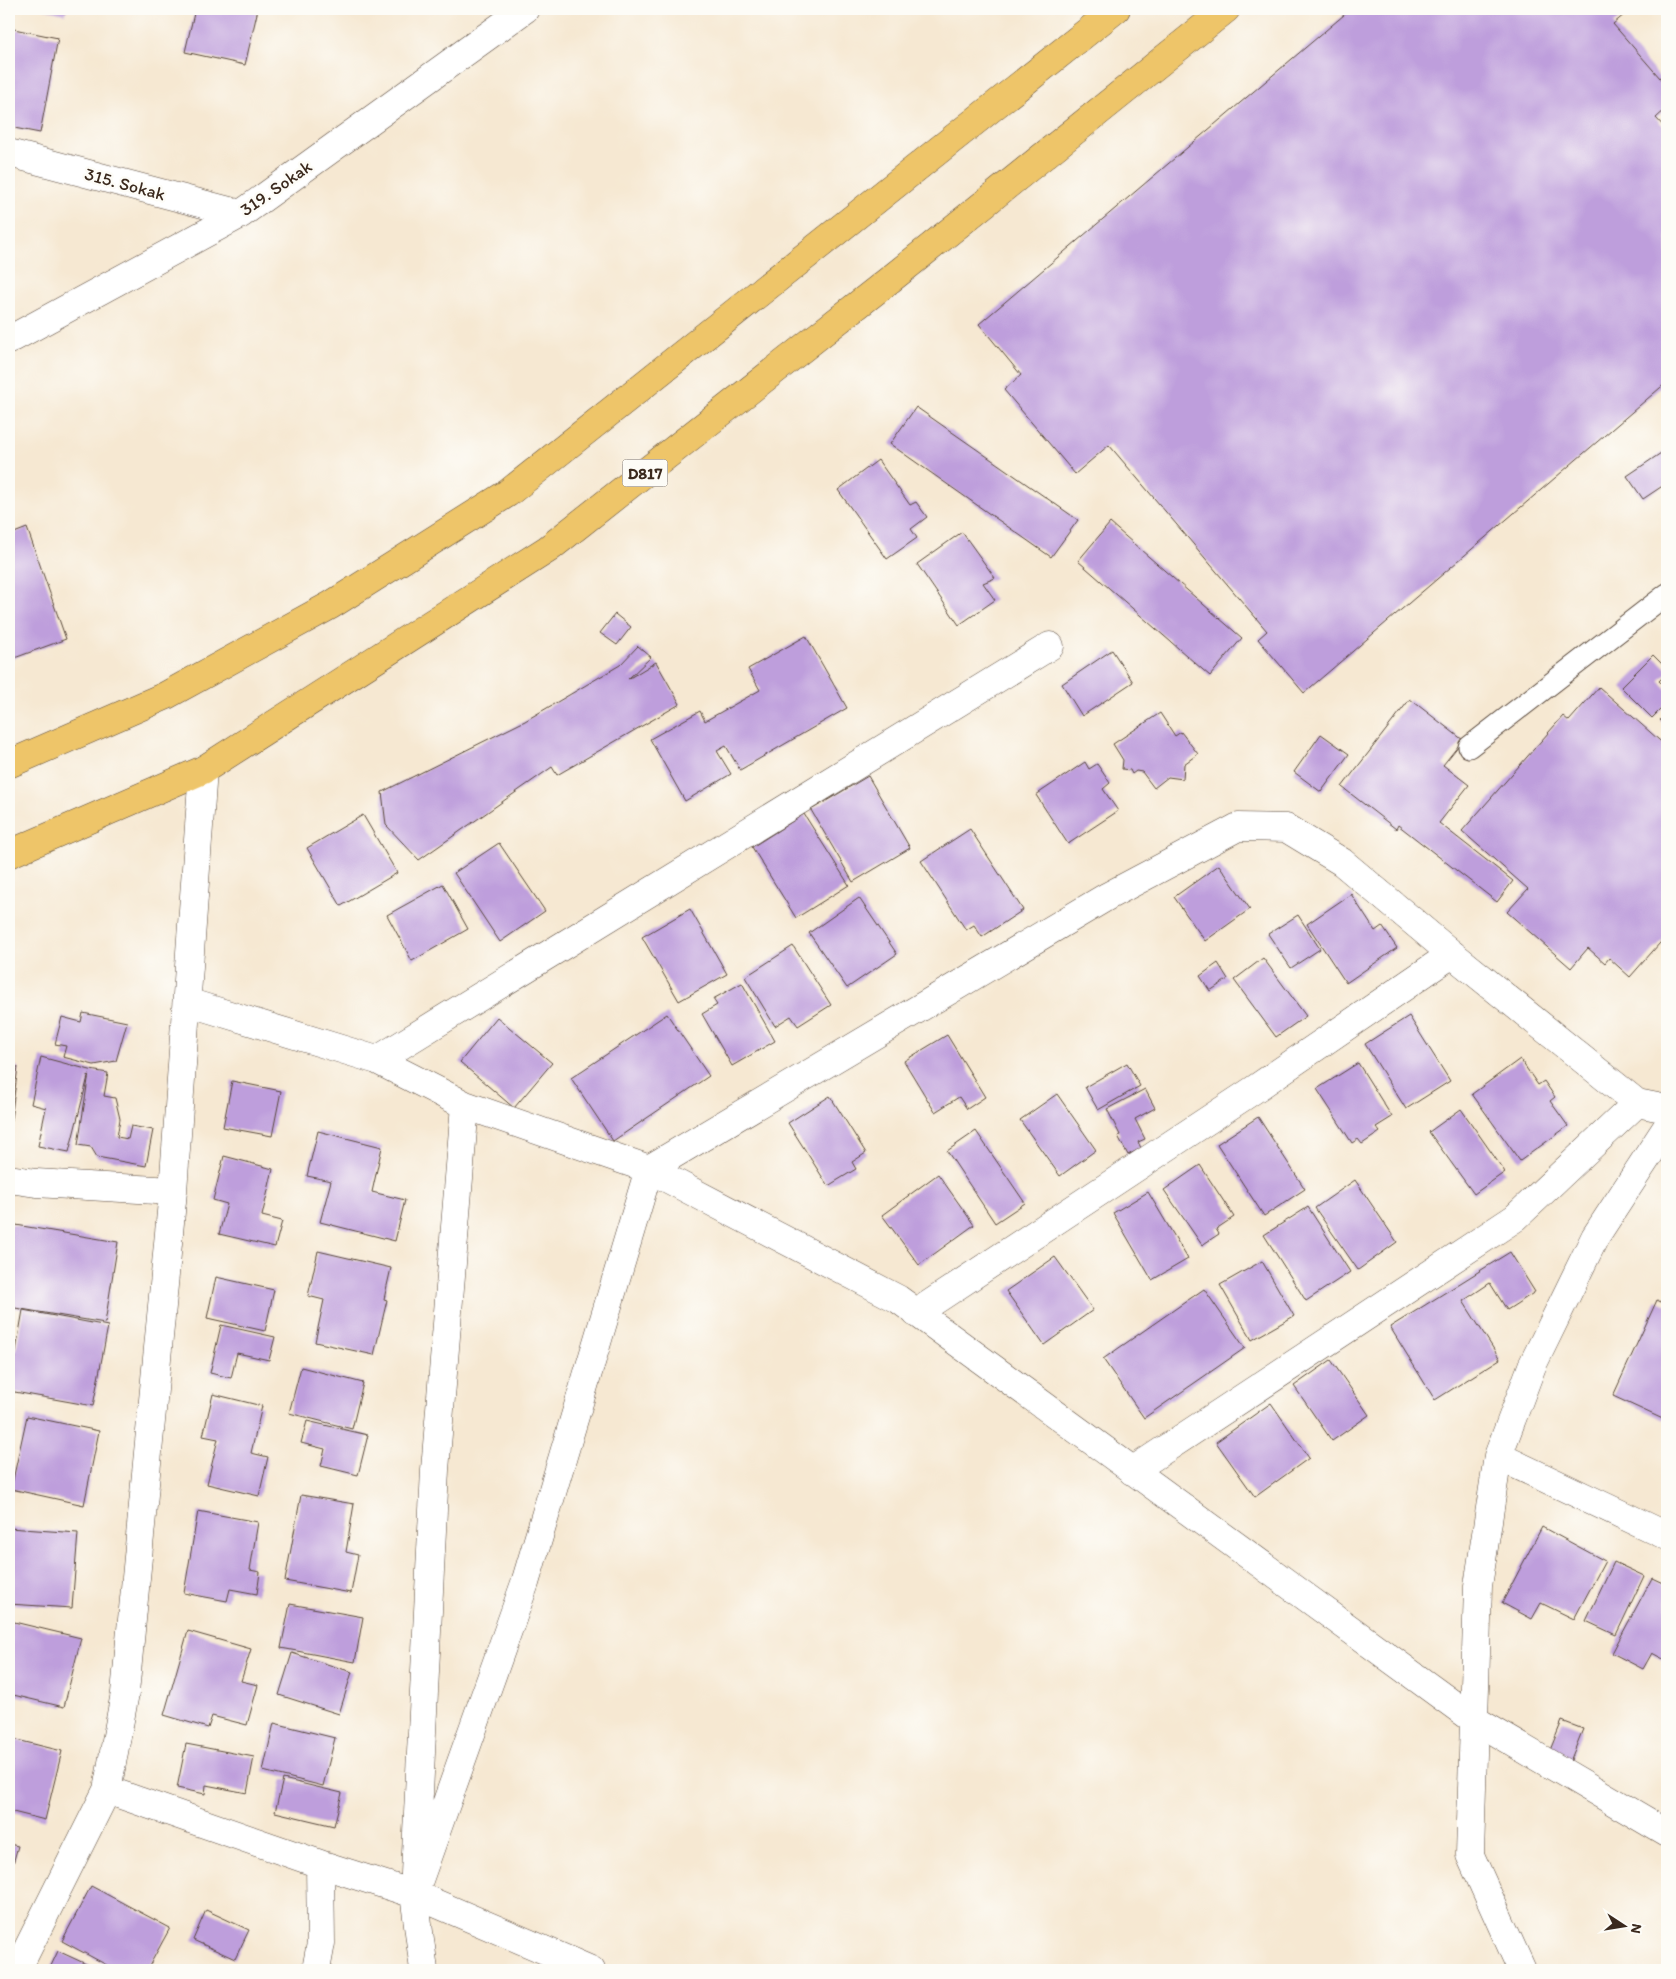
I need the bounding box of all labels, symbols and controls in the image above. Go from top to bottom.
street label: 319. Sokak [236,155,316,221]
street label: 315. Sokak [82,163,168,205]
road number: D817 [622,459,668,486]
north arrow [1598,1902,1648,1952]
text: N [1627,1922,1646,1935]

